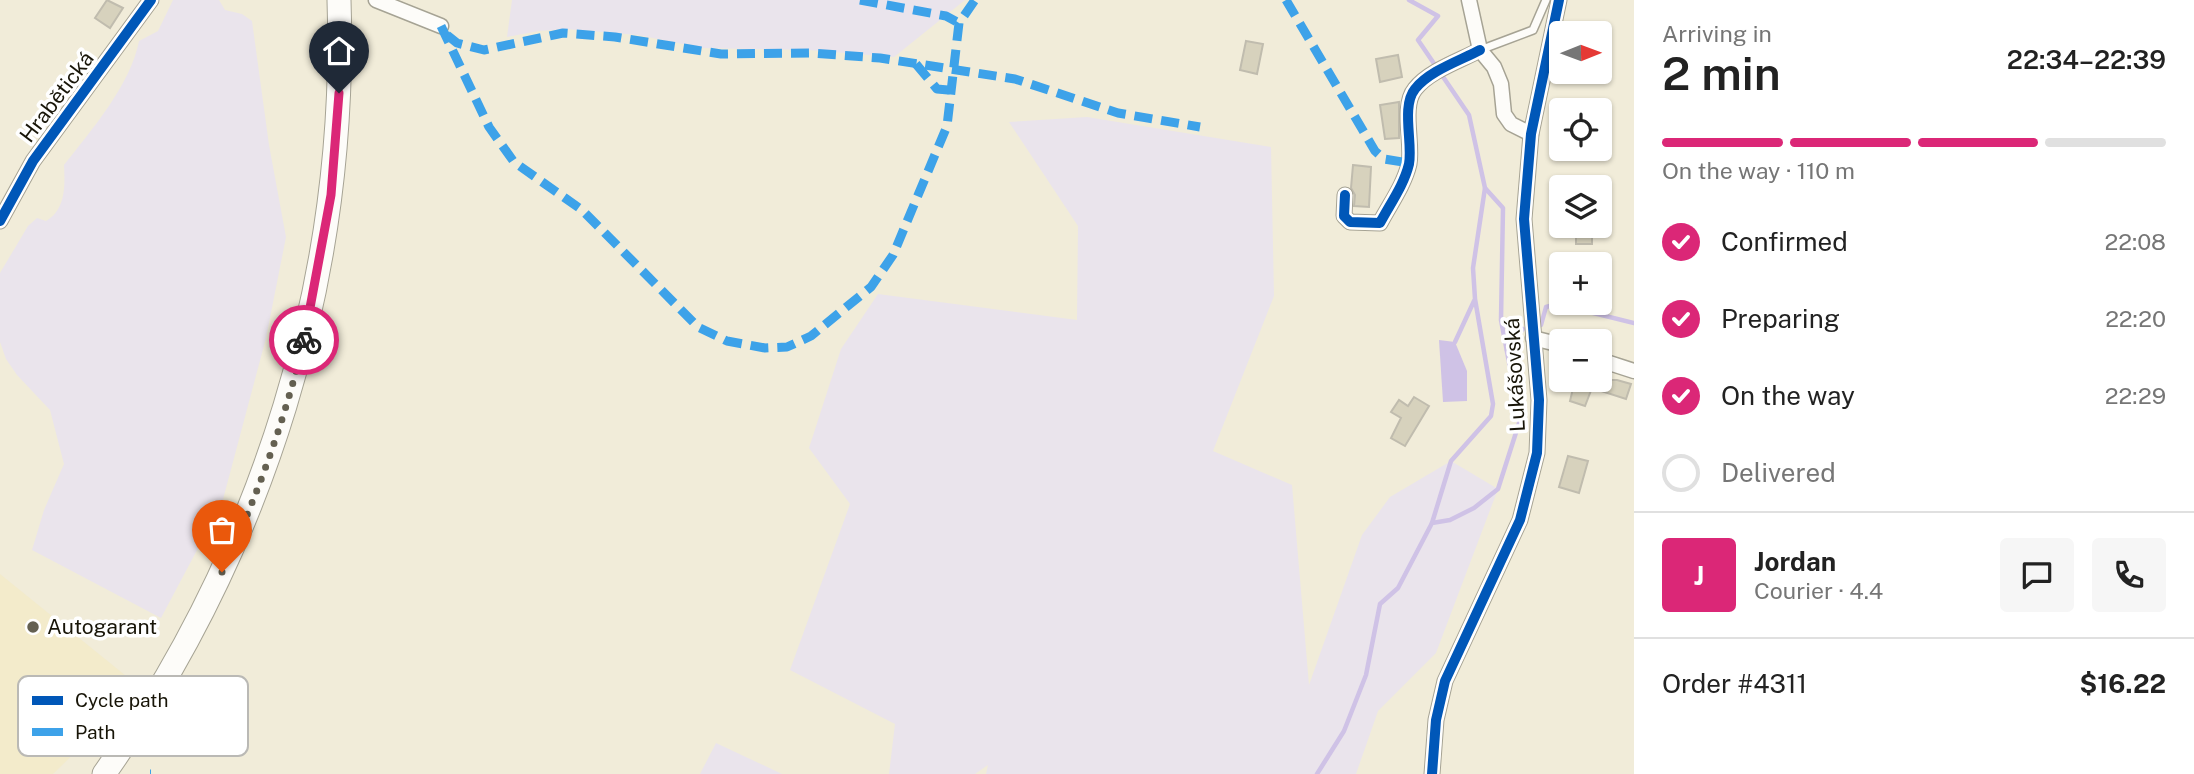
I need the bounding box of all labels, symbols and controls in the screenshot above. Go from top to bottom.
text: Arriving in [1662,20,1772,47]
pin [309,21,369,93]
north arrow [1549,21,1612,84]
map controls [1549,21,1612,392]
icon: home [320,32,358,70]
text: 22:34–22:39 [2007,44,2166,75]
street label: Hrabětická [14,46,99,147]
text: 2 min [1662,46,1781,100]
button: locate [1549,98,1612,161]
text: On the way · 110 m [1662,157,1855,184]
button: layers [1549,175,1612,238]
icon: check [1662,223,1700,261]
text: Confirmed [1721,226,1848,257]
text: 22:08 [2105,228,2166,255]
button: + [1549,252,1612,315]
icon: check [1662,300,1700,338]
text: Preparing [1721,303,1840,334]
courier [269,305,339,375]
text: 22:20 [2105,305,2166,332]
street label: Lukášovská [1499,317,1530,433]
icon: bike [285,321,323,359]
button: − [1549,329,1612,392]
icon: check [1662,377,1700,415]
text: On the way [1721,380,1855,411]
text: 22:29 [2105,382,2166,409]
text: Delivered [1721,457,1836,488]
pin [192,500,252,572]
icon: bag [203,511,241,549]
button: chat [2000,538,2074,612]
button: phone [2092,538,2166,612]
text: Jordan [1754,546,1836,577]
text: J [1694,560,1704,591]
text: Courier · 4.4 [1754,577,1883,604]
place label: Autogarant [47,614,157,639]
marker: Autogarant [25,619,41,635]
text: Order #4311 [1662,668,1807,699]
text: $16.22 [2079,668,2166,699]
legend [18,676,248,756]
text: Cycle path [75,689,168,711]
text: Path [75,721,115,743]

